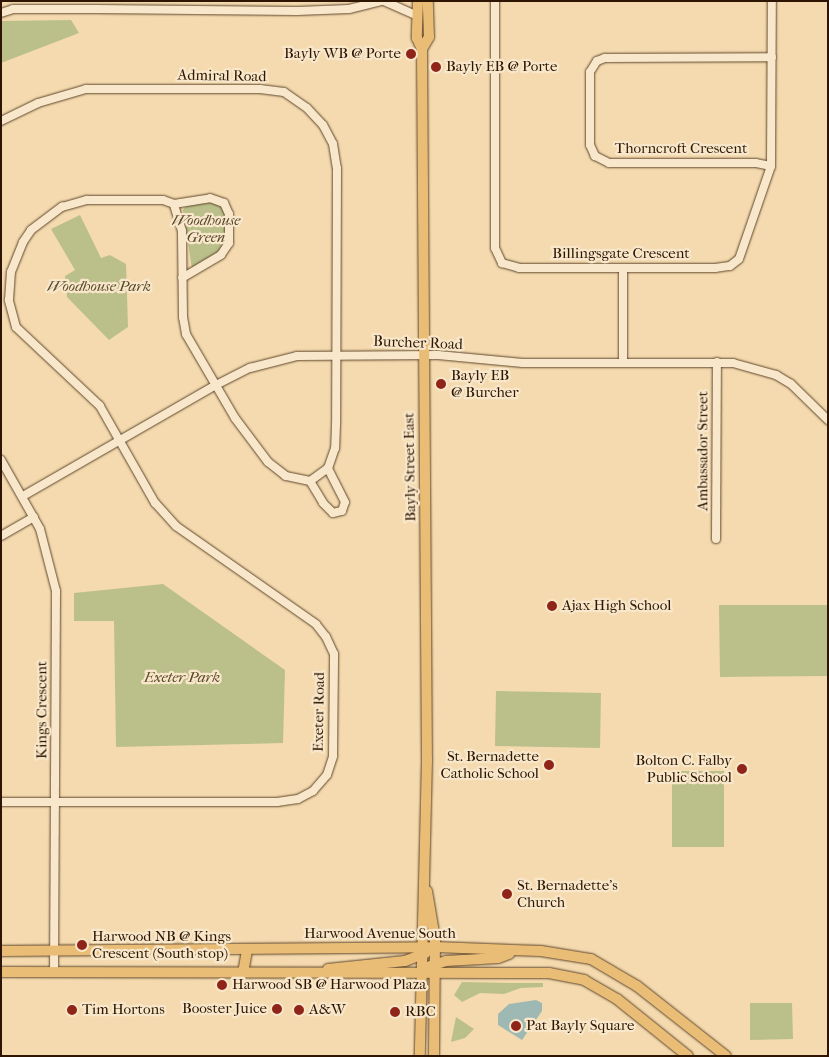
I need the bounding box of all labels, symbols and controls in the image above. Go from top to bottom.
place label: Bayly WB @ Porte [284,45,401,63]
marker: Bayly WB @ Porte [405,48,417,60]
place label: Bayly EB @ Porte [446,58,557,76]
marker: Bayly EB @ Porte [430,61,442,73]
street label: Admiral Road [177,66,267,86]
street label: Thorncroft Crescent [615,140,747,158]
park label: Woodhouse Green [172,211,240,246]
street label: Billingsgate Crescent [552,245,690,263]
park label: Woodhouse Park [47,278,151,296]
street label: Burcher Road [373,332,463,354]
place label: Bayly EB @ Burcher [451,366,519,401]
marker: Bayly EB @ Burcher [435,378,447,390]
street label: Ambassador Street [694,391,712,511]
street label: Bayly Street East [400,412,420,522]
place label: Ajax High School [562,597,671,615]
marker: Ajax High School [546,600,558,612]
street label: Kings Crescent [33,661,51,759]
park label: Exeter Park [144,669,220,687]
street label: Exeter Road [309,672,329,752]
place label: St. Bernadette Catholic School [441,747,539,782]
place label: Bolton C. Falby Public School [635,751,732,786]
marker: St. Bernadette Catholic School [543,759,555,771]
marker: Bolton C. Falby Public School [736,763,748,775]
place label: St. Bernadette's Church [517,876,618,911]
marker: St. Bernadette's Church [501,888,513,900]
street label: Harwood Avenue South [304,925,456,943]
place label: Harwood NB @ Kings Crescent (South stop) [92,927,231,962]
marker: Harwood NB @ Kings Crescent (South stop) [76,939,88,951]
place label: Harwood SB @ Harwood Plaza [232,976,426,994]
marker: Harwood SB @ Harwood Plaza [216,979,228,991]
place label: Booster Juice [182,1000,267,1018]
place label: Tim Hortons [82,1001,165,1019]
place label: A&W [309,1001,346,1019]
marker: Booster Juice [271,1003,283,1015]
place label: RBC [405,1003,436,1021]
marker: Tim Hortons [66,1004,78,1016]
marker: A&W [293,1004,305,1016]
marker: RBC [389,1006,401,1018]
place label: Pat Bayly Square [526,1017,635,1035]
marker: Pat Bayly Square [510,1020,522,1032]

